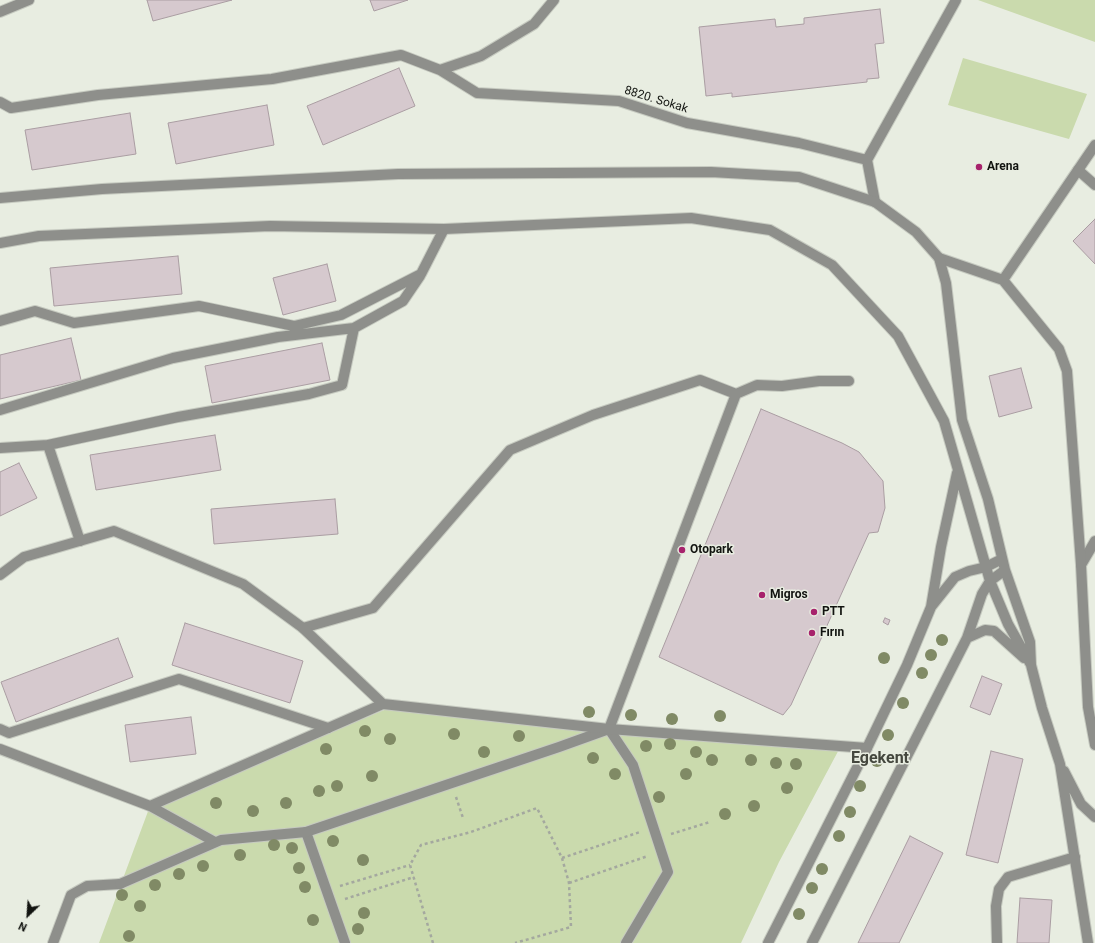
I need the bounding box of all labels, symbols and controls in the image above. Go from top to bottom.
street label: 8820. Sokak [622,83,690,117]
place label: Arena [987,160,1019,174]
marker: Arena [974,162,984,172]
place label: Otopark [690,543,733,557]
marker: Otopark [677,545,687,555]
place label: Migros [770,588,808,602]
marker: Migros [757,590,767,600]
place label: PTT [822,605,845,619]
marker: PTT [809,607,819,617]
place label: Fırın [820,626,844,640]
marker: Fırın [807,628,817,638]
district label: Egekent [851,749,909,769]
north arrow [8,895,48,935]
text: N [16,919,29,934]

